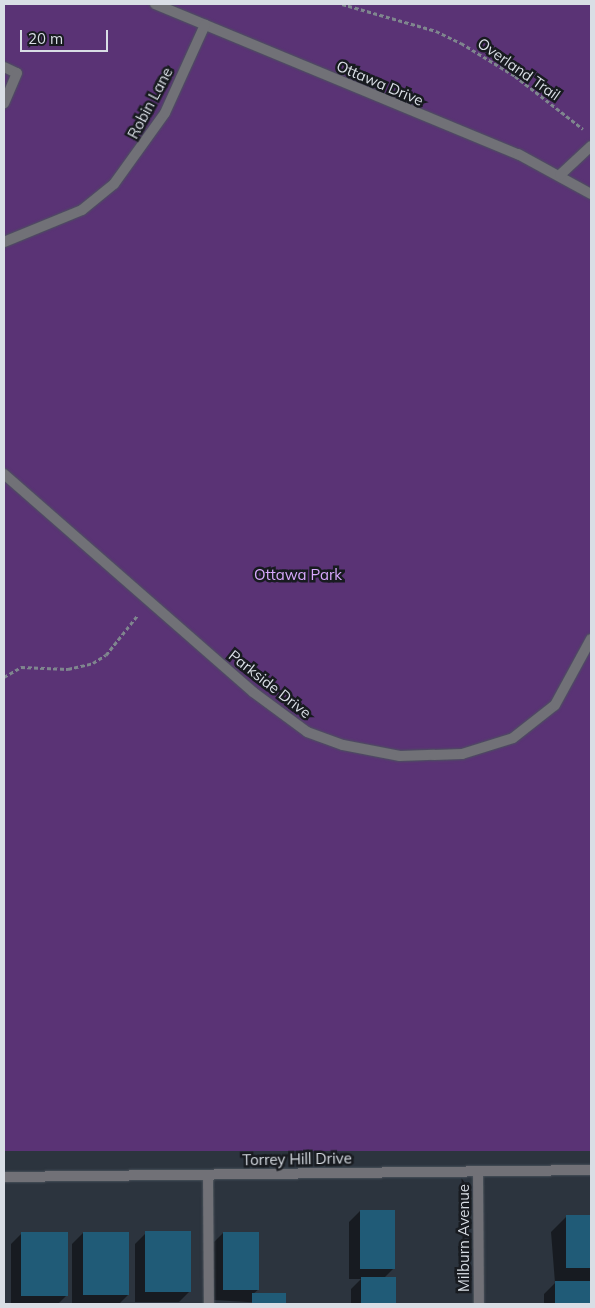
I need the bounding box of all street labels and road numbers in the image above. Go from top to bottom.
street label: Overland Trail [474,34,564,104]
street label: Ottawa Drive [334,57,426,109]
street label: Robin Lane [124,64,176,142]
street label: Parkside Drive [225,646,315,722]
street label: Torrey Hill Drive [242,1149,352,1169]
street label: Milburn Avenue [455,1184,473,1292]

